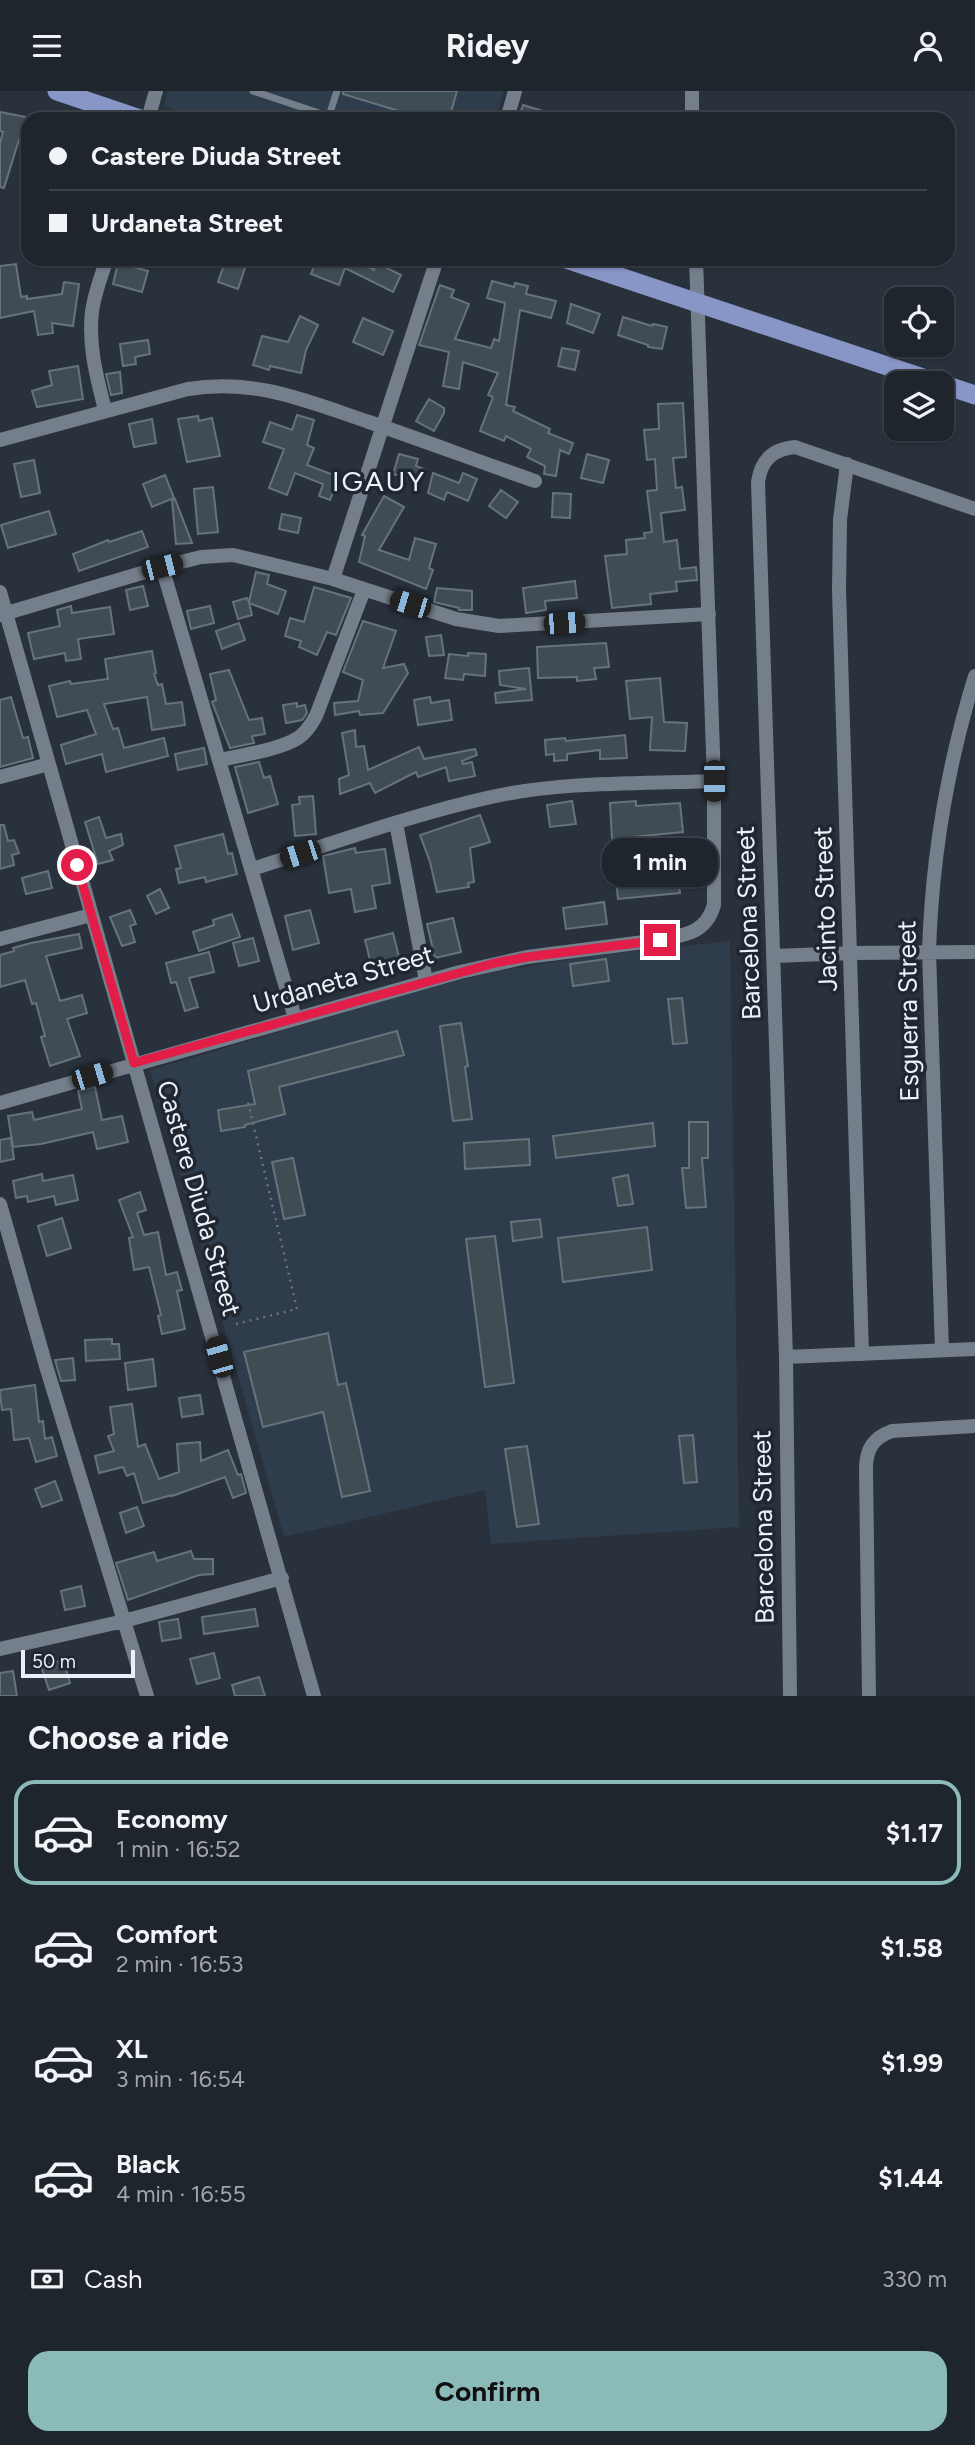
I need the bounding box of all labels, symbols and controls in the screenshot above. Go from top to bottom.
icon: menu [28,27,66,65]
text: Ridey [446,27,529,65]
icon: person [909,27,947,65]
text: Castere Diuda Street [91,140,342,172]
text: Urdaneta Street [91,207,283,239]
map controls [884,287,954,441]
button: locate [884,287,954,357]
button: layers [884,371,954,441]
district label: IGAUY [332,464,426,498]
car [140,552,185,582]
car [387,588,434,620]
car [543,611,586,635]
car [704,760,725,802]
street label: Barcelona Street [729,825,767,1020]
street label: Jacinto Street [806,826,844,992]
car [277,838,324,870]
callout: 1 min [602,839,718,887]
text: 1 min [633,848,687,876]
route start [61,849,93,881]
street label: Esguerra Street [890,920,926,1102]
route end [644,924,676,956]
street label: Urdaneta Street [249,938,437,1020]
car [69,1060,116,1092]
street label: Castere Diuda Street [150,1076,248,1320]
car [204,1334,235,1380]
street label: Barcelona Street [745,1430,781,1624]
scale bar [21,1647,135,1679]
text: 50 m [32,1650,76,1673]
text: Choose a ride [28,1719,229,1757]
icon: car [32,1801,95,1864]
text: Economy [116,1803,228,1835]
text: $1.17 [886,1817,943,1849]
text: 1 min · 16:52 [116,1835,241,1863]
icon: car [32,1916,95,1979]
text: Comfort [116,1918,218,1950]
text: $1.58 [880,1932,943,1964]
text: 2 min · 16:53 [116,1950,244,1978]
icon: car [32,2031,95,2094]
text: XL [116,2033,148,2065]
text: $1.99 [881,2047,943,2079]
text: 3 min · 16:54 [116,2065,245,2093]
icon: car [32,2146,95,2209]
text: Black [116,2148,180,2180]
text: $1.44 [878,2162,943,2194]
text: 4 min · 16:55 [116,2180,246,2208]
icon: cash [28,2260,66,2298]
text: Cash [84,2263,143,2295]
text: 330 m [882,2265,947,2293]
button: Confirm [28,2351,947,2431]

